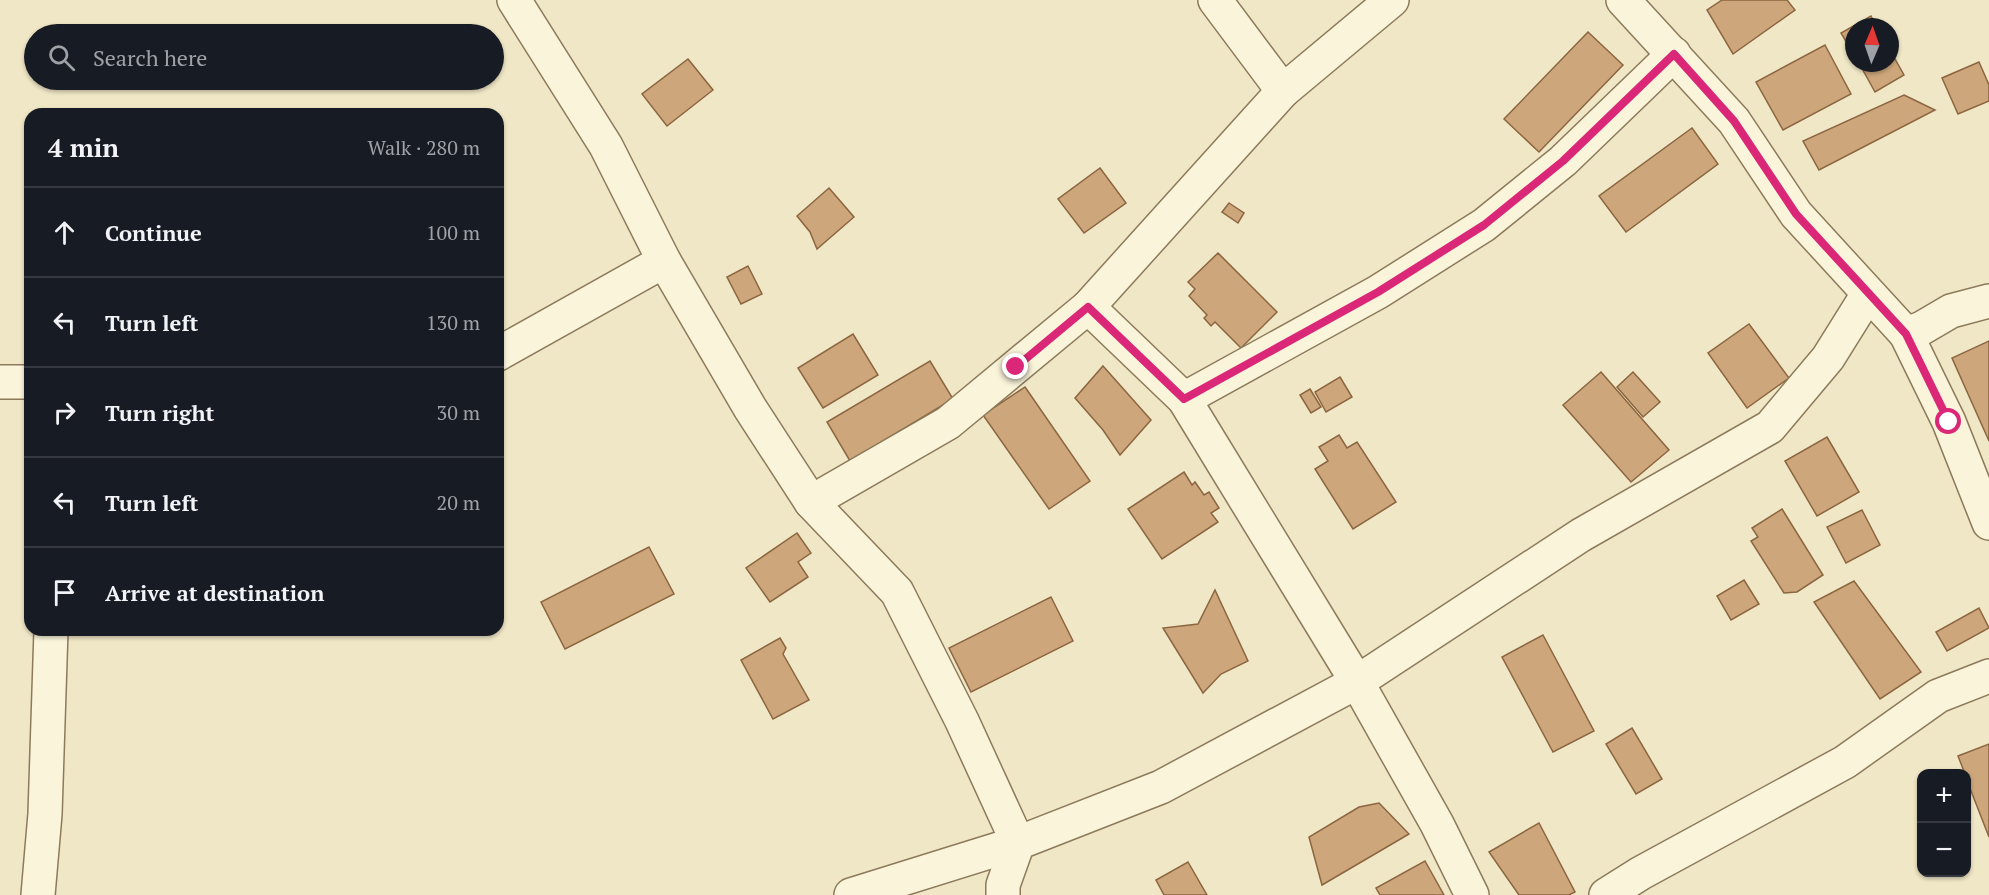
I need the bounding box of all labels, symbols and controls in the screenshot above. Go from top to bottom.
north arrow [1845,18,1899,72]
search box [24,24,504,90]
icon: search [45,41,78,74]
text: Search here [93,43,207,72]
text: 4 min [48,130,119,164]
text: Walk · 280 m [368,134,480,161]
icon: ahead [48,216,81,249]
text: Continue [105,218,202,247]
text: 100 m [426,219,480,246]
icon: left [48,306,81,339]
text: Turn left [105,308,198,337]
text: 130 m [426,309,480,336]
route end [1002,353,1028,379]
icon: right [48,396,81,429]
text: Turn right [105,398,214,427]
text: 30 m [437,399,480,426]
route start [1935,408,1961,434]
icon: left [48,486,81,519]
text: Turn left [105,488,198,517]
text: 20 m [437,489,480,516]
icon: arrive [48,576,81,609]
text: Arrive at destination [105,578,324,607]
map controls [1917,769,1971,877]
button: + [1917,769,1971,823]
button: − [1917,823,1971,877]

